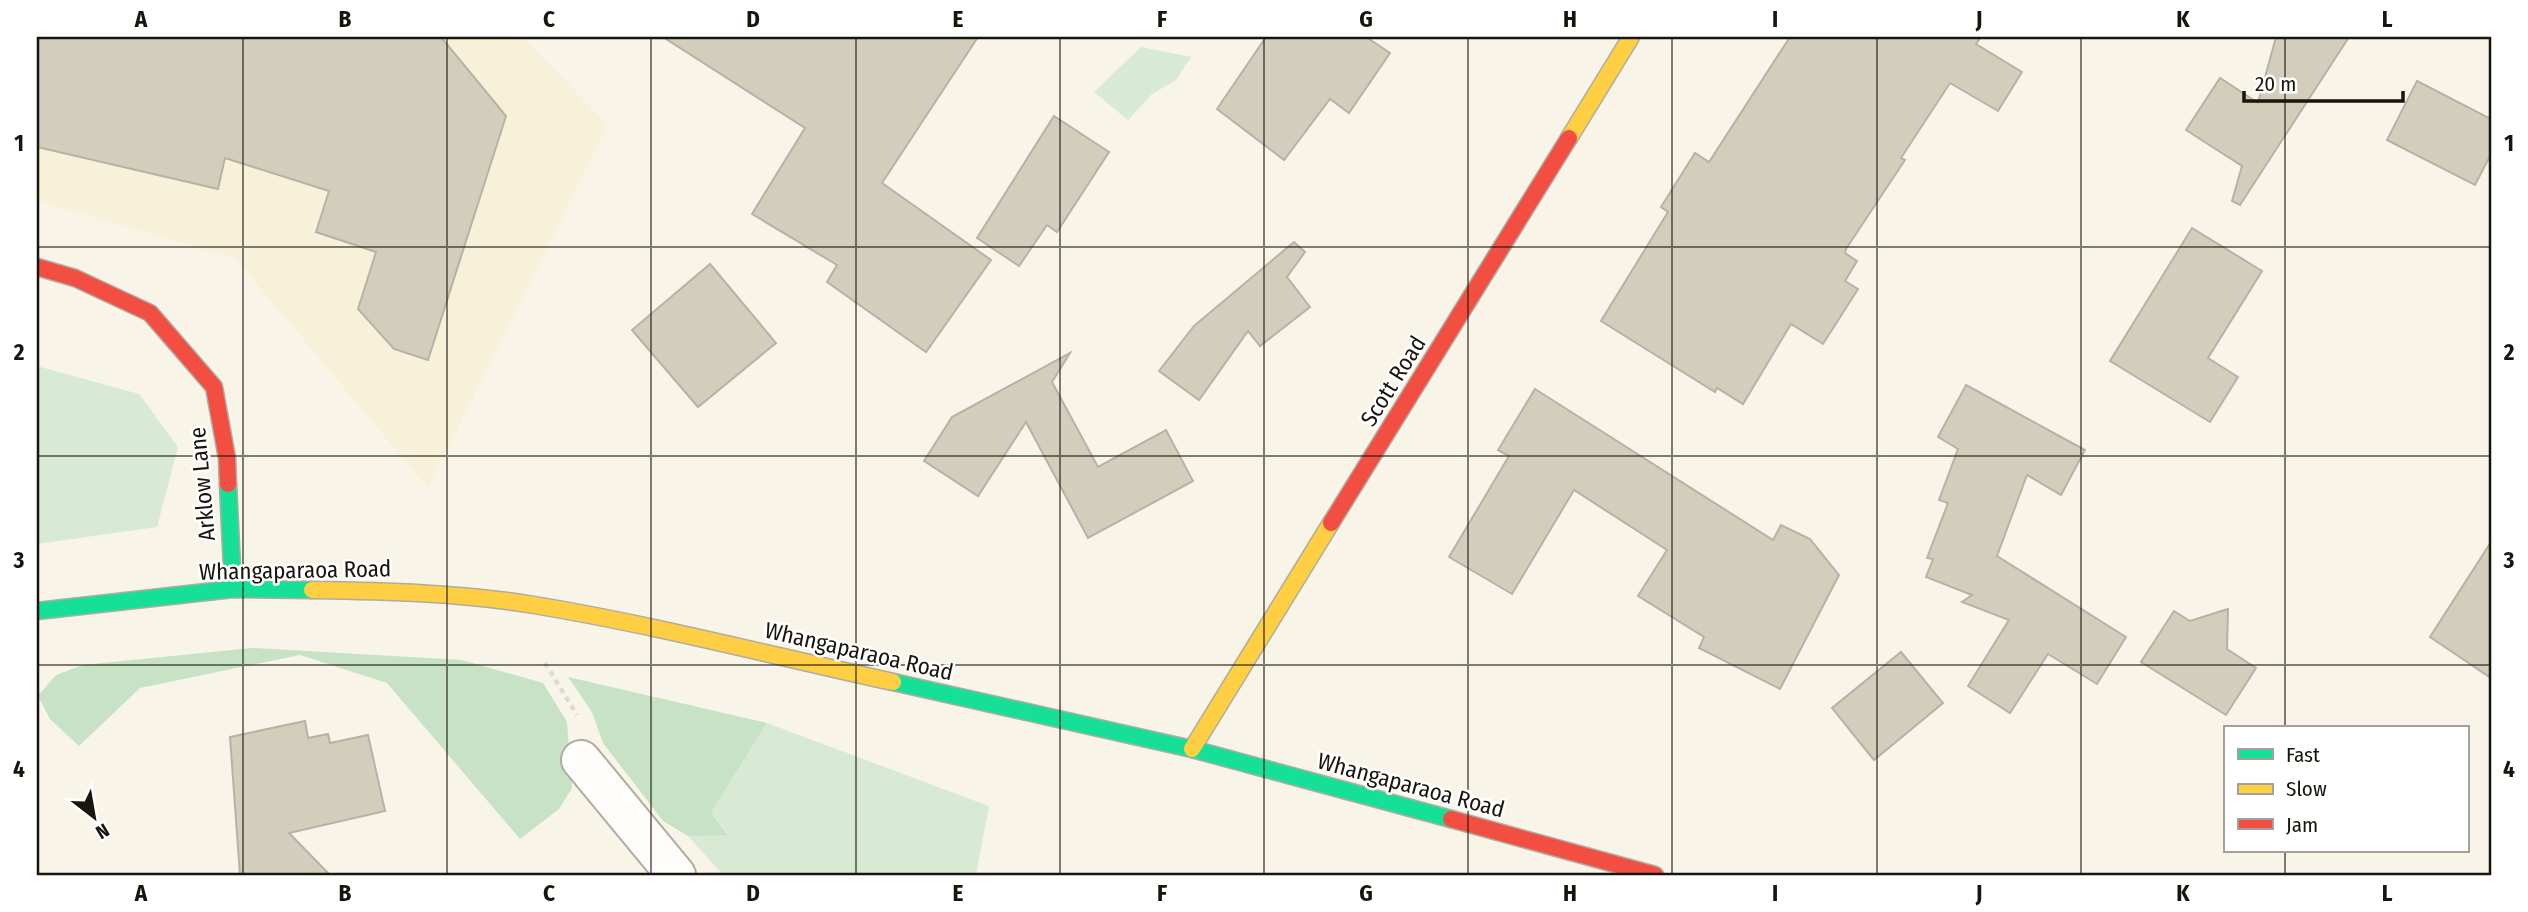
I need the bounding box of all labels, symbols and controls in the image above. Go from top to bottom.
text: A [134,5,148,33]
text: B [339,5,352,33]
text: C [543,5,555,33]
text: D [746,5,760,33]
text: E [953,5,964,33]
text: F [1157,5,1167,33]
text: G [1359,5,1373,33]
text: H [1563,5,1577,33]
text: I [1772,5,1778,33]
text: J [1975,5,1982,33]
text: K [2176,5,2190,33]
text: L [2382,5,2393,33]
scale bar [2244,60,2404,104]
text: 20 m [2255,71,2296,97]
text: 1 [14,129,24,157]
text: 1 [2504,129,2514,157]
street label: Scott Road [1354,331,1432,431]
text: 2 [13,338,25,366]
text: 2 [2503,338,2515,366]
street label: Arklow Lane [183,426,221,542]
text: 3 [13,546,25,574]
text: 3 [2503,546,2515,574]
street label: Whangaparaoa Road [199,554,391,586]
street label: Whangaparaoa Road [762,616,956,686]
legend [2224,726,2468,852]
text: Fast [2286,742,2320,768]
street label: Whangaparaoa Road [1314,747,1508,823]
text: 4 [13,755,25,783]
text: 4 [2503,755,2515,783]
text: Slow [2286,776,2327,802]
north arrow [60,782,130,852]
text: Jam [2286,812,2318,838]
text: N [92,818,113,844]
text: A [134,879,148,907]
text: B [339,879,352,907]
text: C [543,879,555,907]
text: D [746,879,760,907]
text: E [953,879,964,907]
text: F [1157,879,1167,907]
text: G [1359,879,1373,907]
text: H [1563,879,1577,907]
text: I [1772,879,1778,907]
text: J [1975,879,1982,907]
text: K [2176,879,2190,907]
text: L [2382,879,2393,907]

